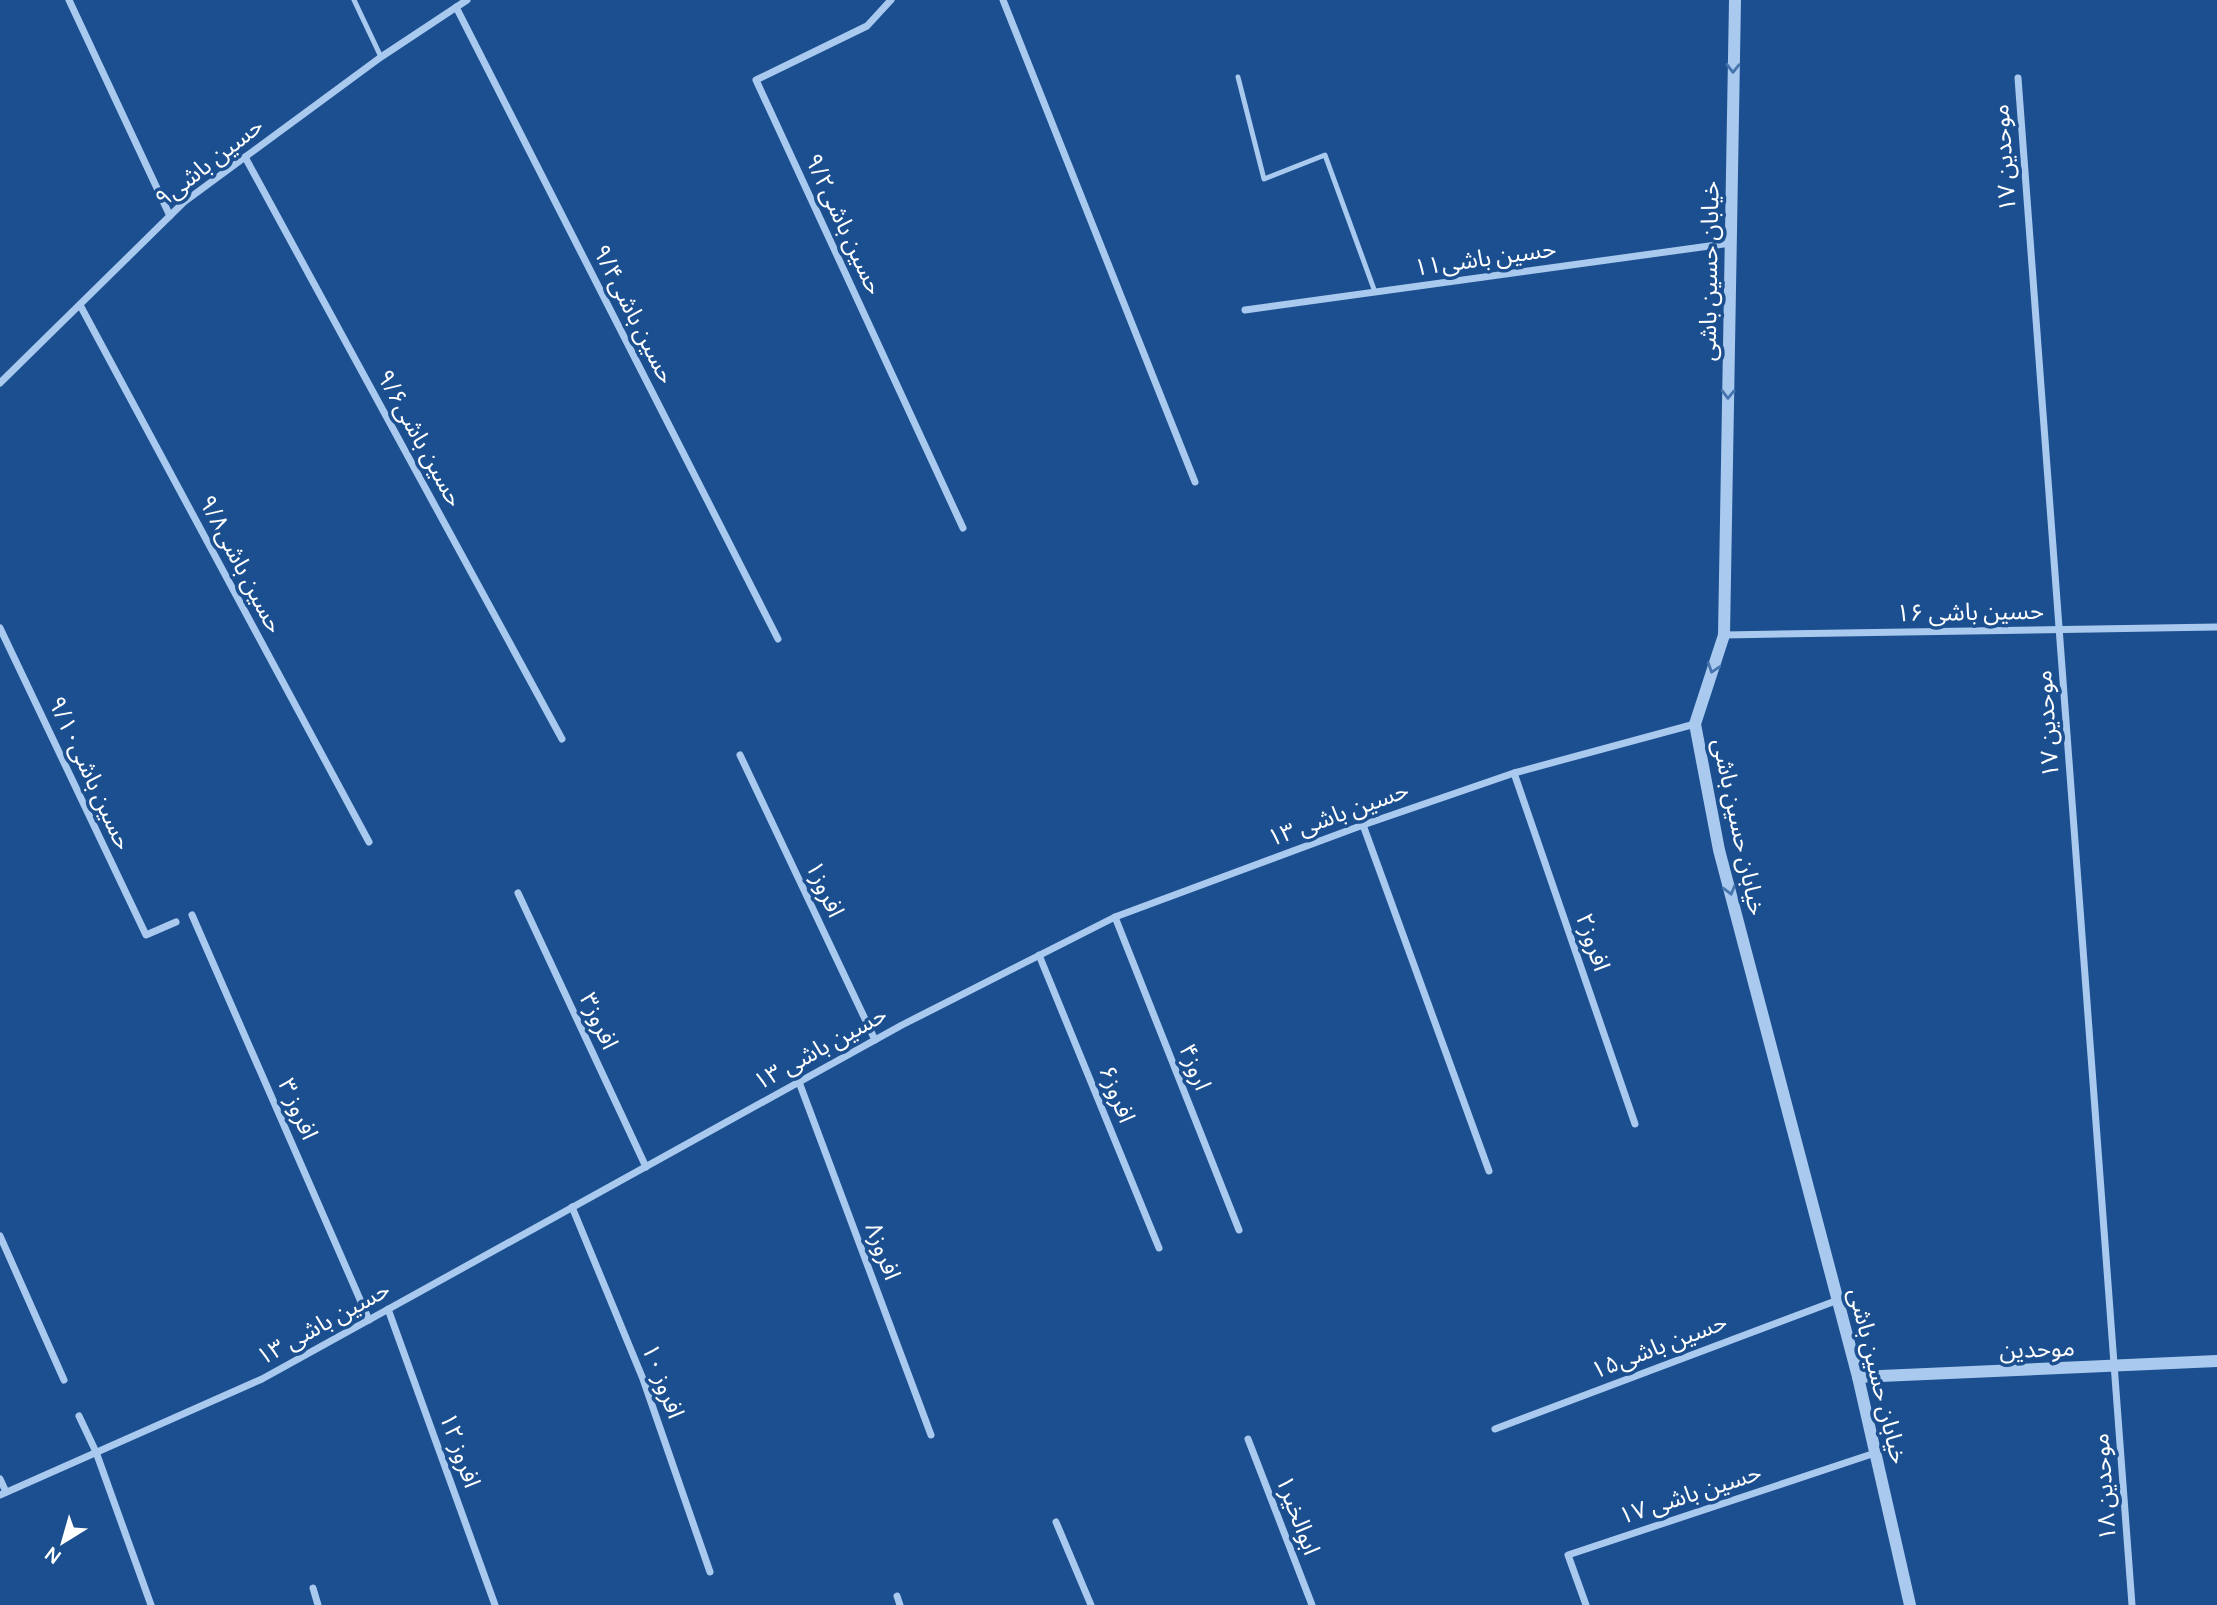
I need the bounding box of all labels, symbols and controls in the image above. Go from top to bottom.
one-way arrow [1726,63,1741,74]
street label: موحدین ۱۷ [1982,103,2023,213]
street label: حسین باشی۹ [147,108,269,214]
street label: حسین باشی۹/۲ [798,147,893,299]
street label: خیابان حسین باشی [1689,180,1726,361]
street label: حسین باشی۱۱ [1412,230,1558,283]
street label: حسین باشی۹/۴ [586,238,685,389]
street label: حسین باشی۹/۶ [370,363,473,512]
one-way arrow [1720,389,1736,399]
street label: حسین باشی۹/۸ [192,488,293,638]
street label: حسین باشی ۱۶ [1896,593,2044,628]
one-way arrow [1707,662,1721,674]
street label: موحدین ۱۷ [2025,669,2066,779]
street label: حسین باشی۹/۱۰ [41,690,141,855]
street label: خیابان حسین باشی [1706,735,1775,918]
street label: حسین باشی ۱۳ [1262,772,1413,853]
street label: افروز۱ [799,855,854,922]
one-way arrow [1722,883,1736,895]
street label: افروز۲ [1569,908,1620,975]
street label: افروز۳ [573,987,628,1054]
street label: حسین باشی ۱۳ [747,996,892,1097]
street label: اروز۴ [1172,1038,1221,1095]
street label: افروز۶ [1092,1060,1145,1127]
street label: افروز ۳ [271,1072,327,1144]
street label: افروز۸ [858,1217,910,1284]
street label: حسین باشی ۱۳ [250,1271,395,1372]
street label: خیابان حسین باشی [1842,1284,1917,1467]
street label: حسین باشی۱۵ [1586,1304,1731,1386]
street label: موحدین [1999,1330,2075,1365]
street label: افروز ۱۰ [635,1338,694,1423]
street label: افروز ۱۲ [433,1407,490,1492]
street label: موحدین ۱۸ [2082,1432,2123,1542]
street label: حسین باشی ۱۷ [1614,1454,1765,1531]
street label: ابوالخیر۱ [1269,1470,1330,1559]
north arrow [28,1507,98,1577]
text: N [39,1541,66,1570]

